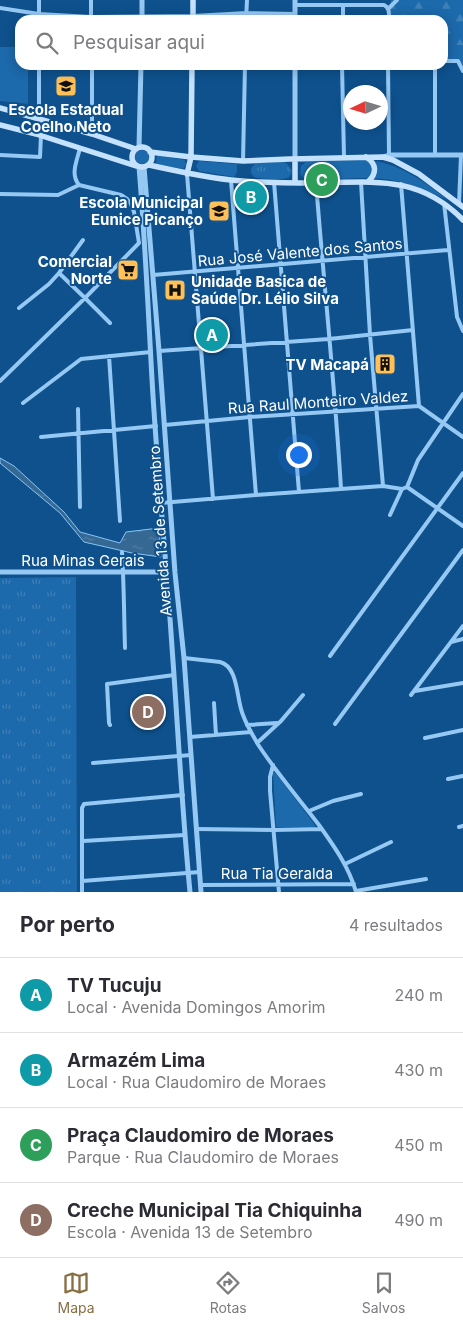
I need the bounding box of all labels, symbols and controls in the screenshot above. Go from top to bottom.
search box [15,15,448,70]
icon: search [33,29,61,57]
text: Pesquisar aqui [73,31,205,54]
school or university icon: Escola Estadual Coelho Neto [54,74,78,98]
north arrow [343,85,388,130]
place label: Escola Estadual Coelho Neto [8,100,124,136]
pin: C [306,161,338,199]
pin: B [235,178,267,216]
place label: Escola Municipal Eunice Picanço [79,193,203,229]
school or university icon: Escola Municipal Eunice Picanço [207,199,231,223]
street label: Rua José Valente dos Santos [197,234,403,270]
place label: Comercial Norte [38,252,112,288]
supermarket icon: Comercial Norte [116,258,140,282]
place label: Unidade Basica de Saúde Dr. Lélio Silva [191,272,339,308]
hospital icon: Unidade Basica de Saúde Dr. Lélio Silva [163,278,187,302]
pin: A [196,316,228,354]
building icon: TV Macapá [373,352,397,376]
place label: TV Macapá [286,355,369,374]
street label: Rua Raul Monteiro Valdez [227,386,409,418]
your location [286,442,312,468]
street label: Avenida 13 de Setembro [145,445,175,617]
street label: Rua Minas Gerais [21,551,145,570]
pin: D [132,693,164,731]
street label: Rua Tia Geralda [221,864,333,883]
text: Por perto [20,912,115,937]
text: 4 resultados [349,915,443,935]
text: TV Tucuju [67,974,161,997]
text: A [30,985,42,1005]
text: 240 m [395,985,443,1005]
text: Local · Avenida Domingos Amorim [67,997,326,1017]
text: Armazém Lima [67,1049,205,1072]
text: B [31,1060,41,1080]
text: 430 m [394,1060,443,1080]
text: Local · Rua Claudomiro de Moraes [67,1072,326,1092]
text: Praça Claudomiro de Moraes [67,1124,334,1147]
text: C [30,1135,42,1155]
text: 450 m [394,1135,443,1155]
text: Parque · Rua Claudomiro de Moraes [67,1147,339,1167]
text: Creche Municipal Tia Chiquinha [67,1199,362,1222]
text: D [30,1210,42,1230]
text: 490 m [394,1210,443,1230]
text: Escola · Avenida 13 de Setembro [67,1222,313,1242]
tab: Mapa [58,1269,95,1316]
tab: Rotas [210,1269,247,1316]
tab: Salvos [362,1269,405,1316]

